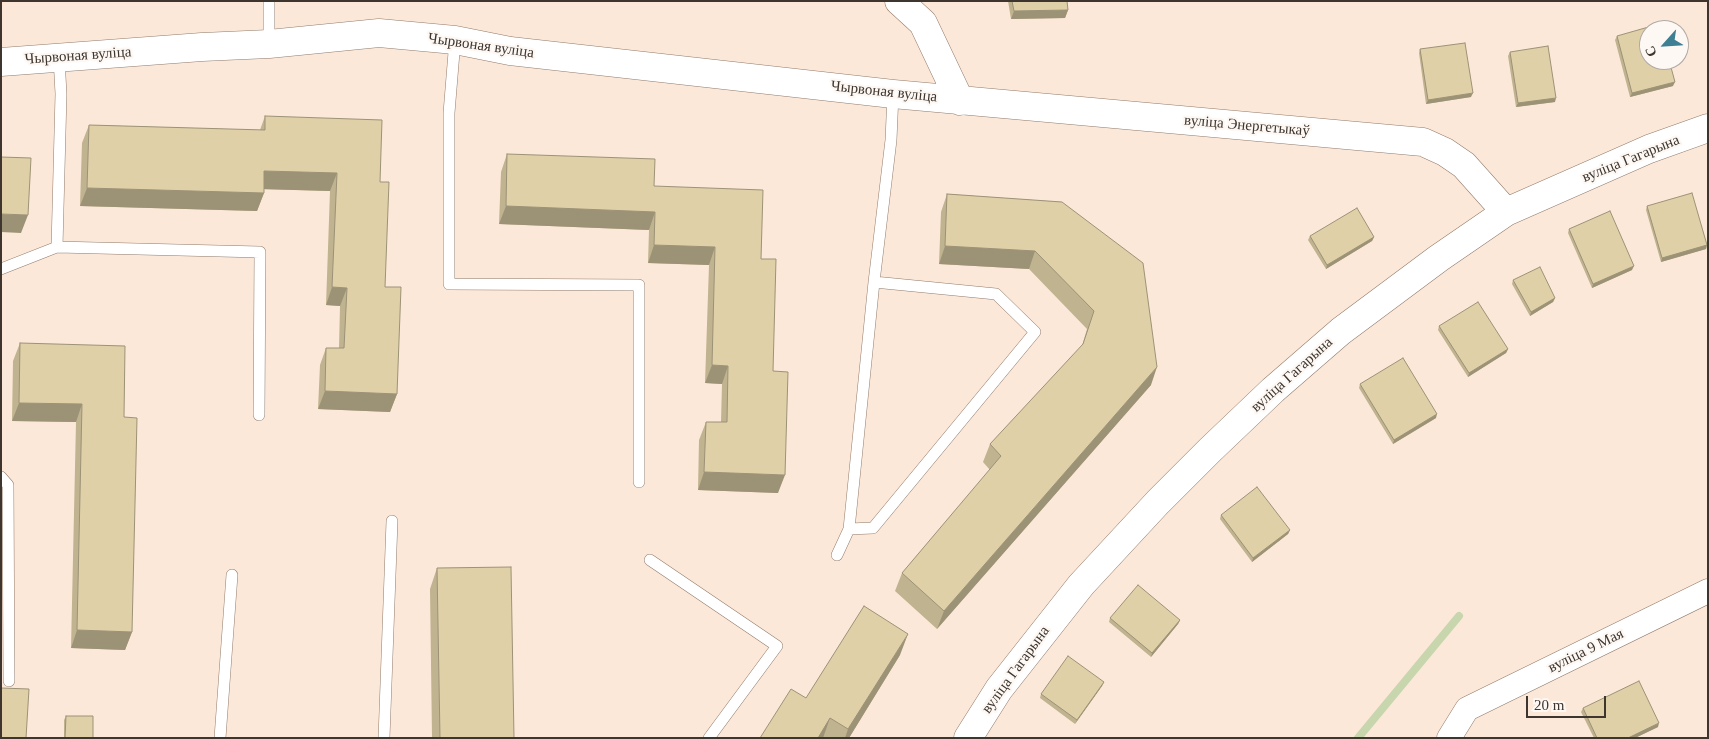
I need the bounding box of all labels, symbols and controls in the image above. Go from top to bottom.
north arrow [1639,20,1689,70]
street label: Чырвоная вуліца [427,30,535,62]
street label: Чырвоная вуліца [24,43,132,69]
text: С [1642,44,1660,59]
street label: Чырвоная вуліца [830,77,938,107]
street label: вуліца Энергетыкаў [1183,112,1311,140]
street label: вуліца Гагарына [1580,131,1682,187]
street label: вуліца Гагарына [1248,334,1336,416]
street label: вуліца Гагарына [978,623,1054,717]
street label: вуліца 9 Мая [1545,625,1627,677]
scale bar [1529,686,1609,718]
text: 20 m [1534,697,1564,713]

